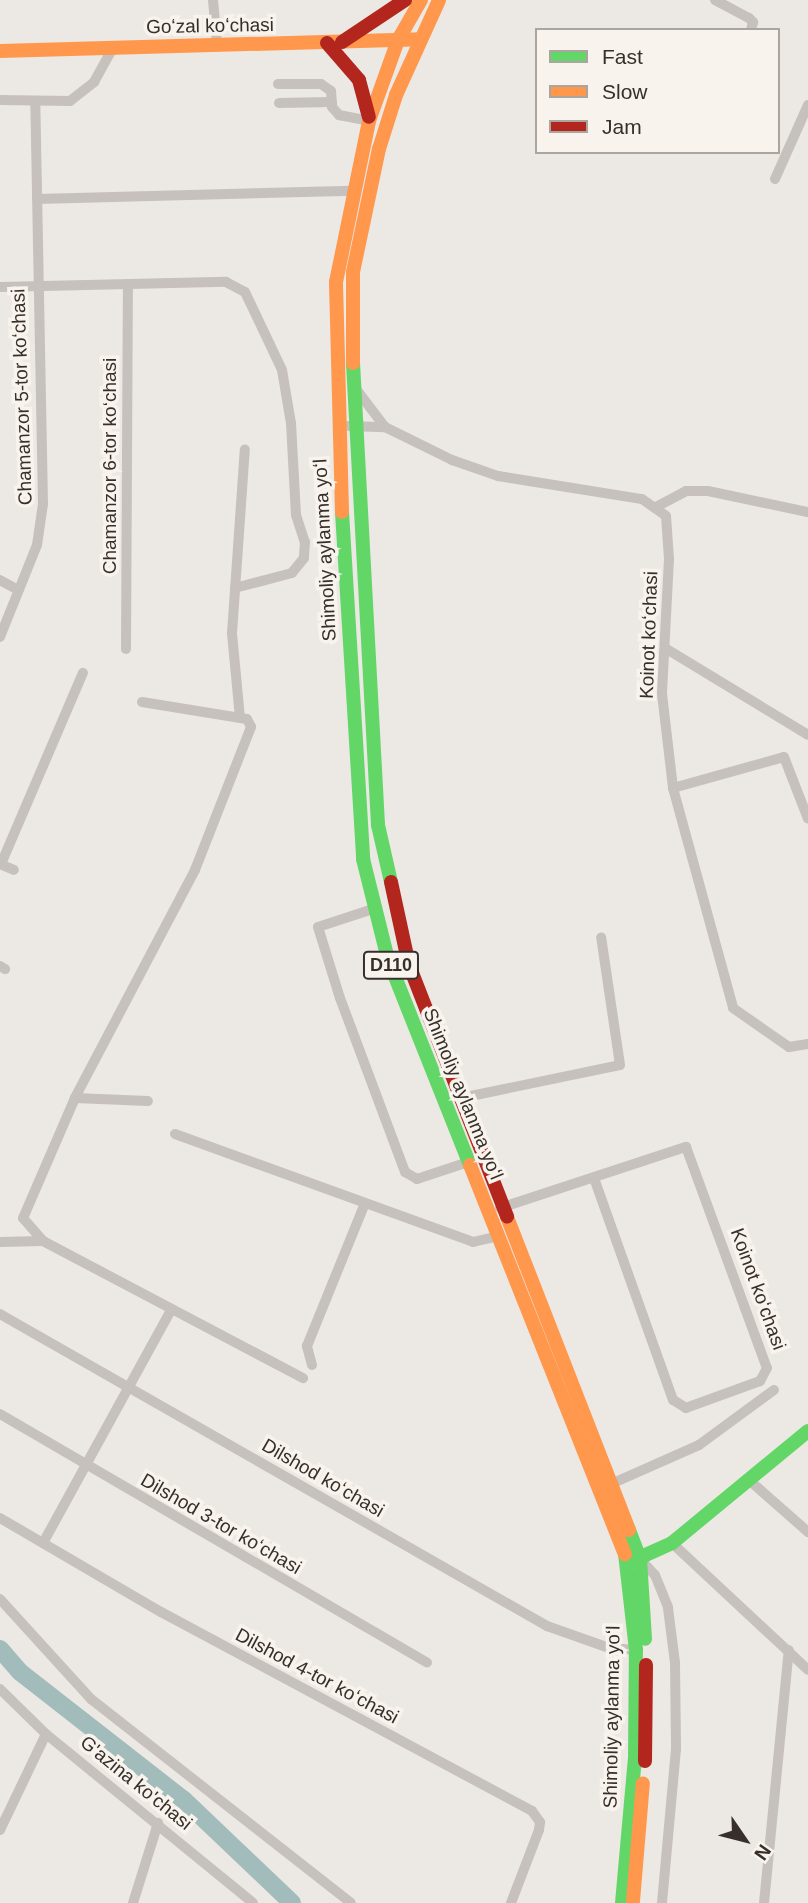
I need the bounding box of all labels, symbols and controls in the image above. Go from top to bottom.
street label: Goʻzal koʻchasi [146,13,274,39]
legend [535,28,780,154]
text: Fast [602,45,643,68]
text: Slow [602,80,648,103]
text: Jam [602,115,642,138]
street label: Chamanzor 5-tor koʻchasi [7,288,37,506]
street label: Chamanzor 6-tor koʻchasi [99,358,121,574]
street label: Shimoliy aylanma yoʻl [309,458,341,642]
street label: Koinot koʻchasi [635,571,663,699]
road number: D110 [361,950,421,980]
street label: Shimoliy aylanma yoʻl [418,1005,508,1183]
street label: Koinot koʻchasi [725,1225,791,1353]
street label: Dilshod koʻchasi [258,1434,388,1522]
street label: Dilshod 3-tor koʻchasi [137,1469,305,1579]
street label: Dilshod 4-tor koʻchasi [231,1623,403,1729]
street label: Shimoliy aylanma yoʻl [599,1625,625,1809]
street label: G'azina ko'chasi [76,1731,196,1835]
north arrow [710,1805,780,1875]
text: N [750,1841,775,1864]

